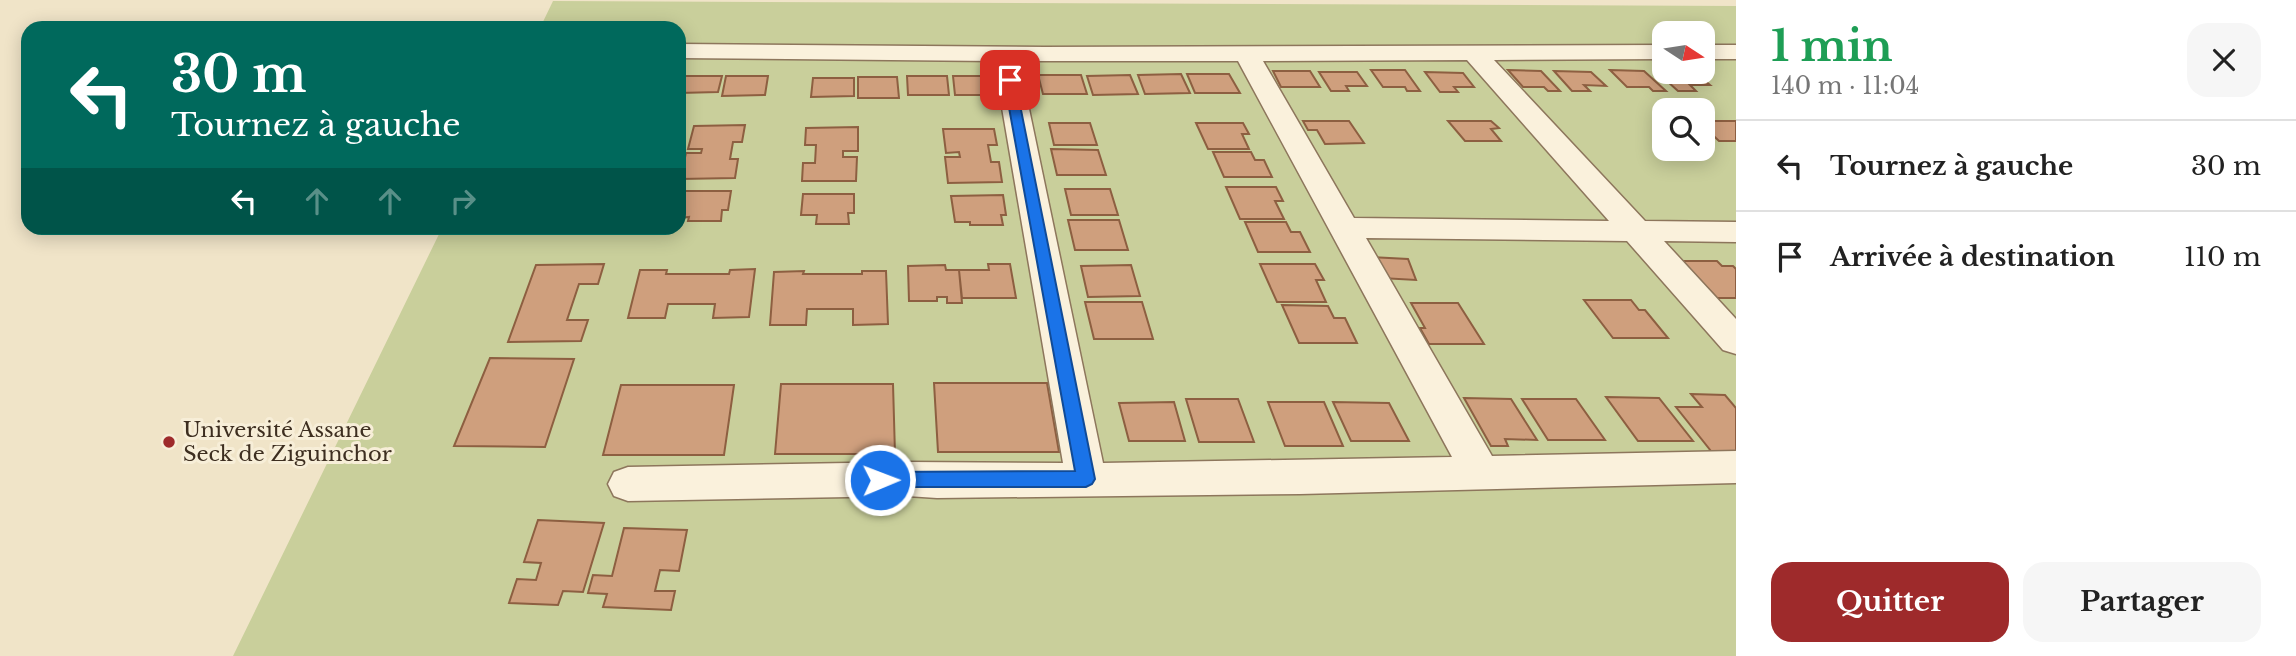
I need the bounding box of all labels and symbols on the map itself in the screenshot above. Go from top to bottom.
north arrow [1652,21,1715,84]
pin [980,50,1040,110]
place label: Université Assane Seck de Ziguinchor [183,417,392,467]
marker: Université Assane Seck de Ziguinchor [161,434,177,450]
position arrow [843,443,917,517]

